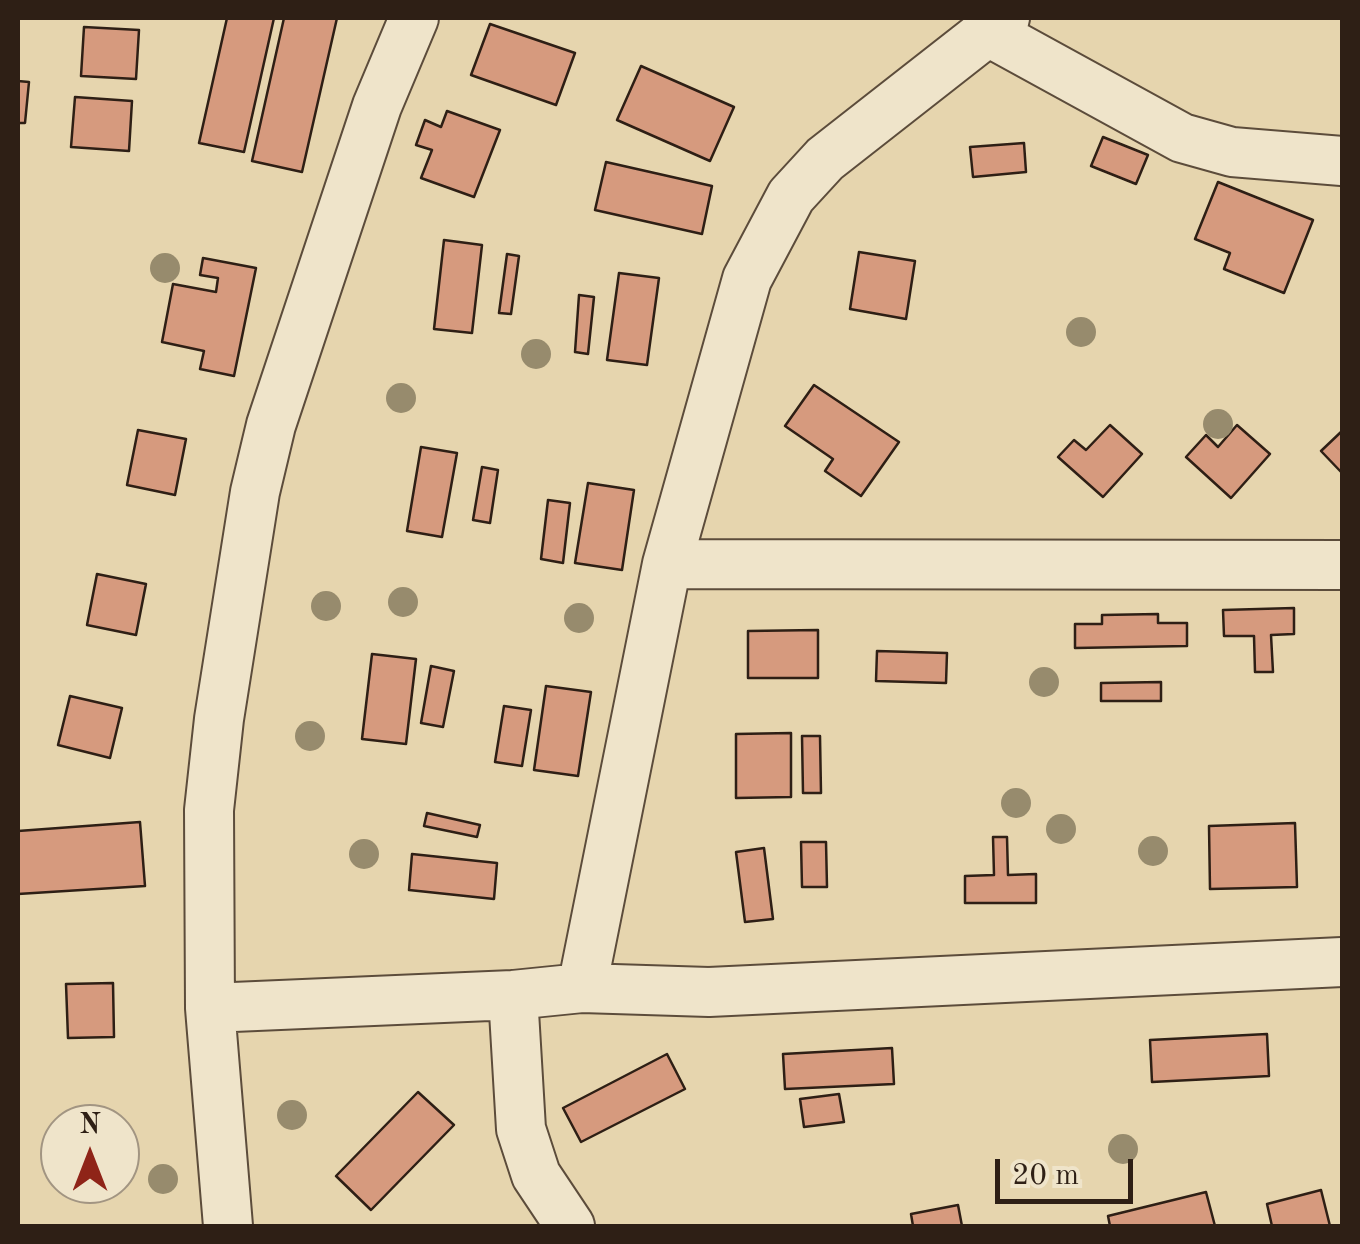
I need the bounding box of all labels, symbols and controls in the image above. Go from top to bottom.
north arrow [40,1104,140,1204]
text: N [79,1112,101,1140]
scale bar [1000,1139,1138,1201]
text: 20 m [1012,1161,1079,1191]

